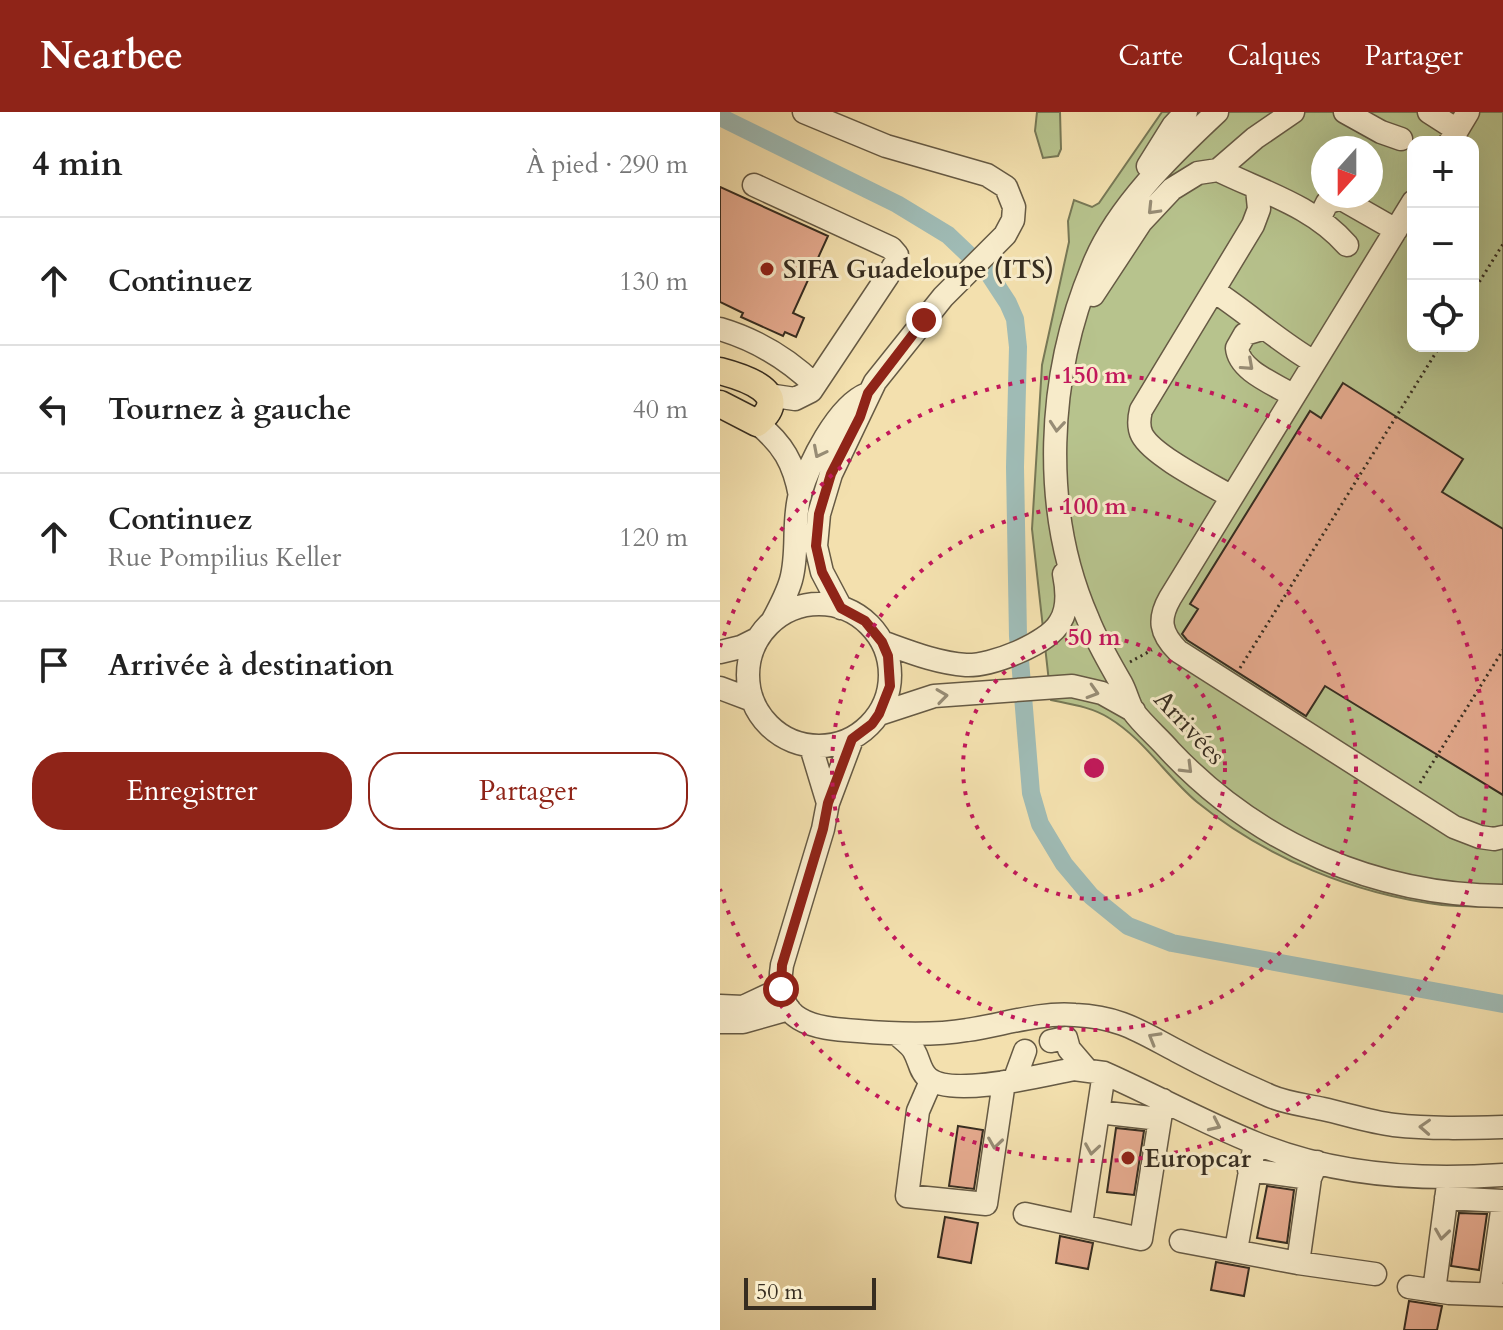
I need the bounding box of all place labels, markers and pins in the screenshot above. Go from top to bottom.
place label: SIFA Guadeloupe (ITS) [783,252,1054,287]
marker: SIFA Guadeloupe (ITS) [758,260,776,278]
centre of rings [1080,754,1108,782]
place label: Europcar [1144,1141,1252,1176]
marker: Europcar [1119,1149,1137,1167]

